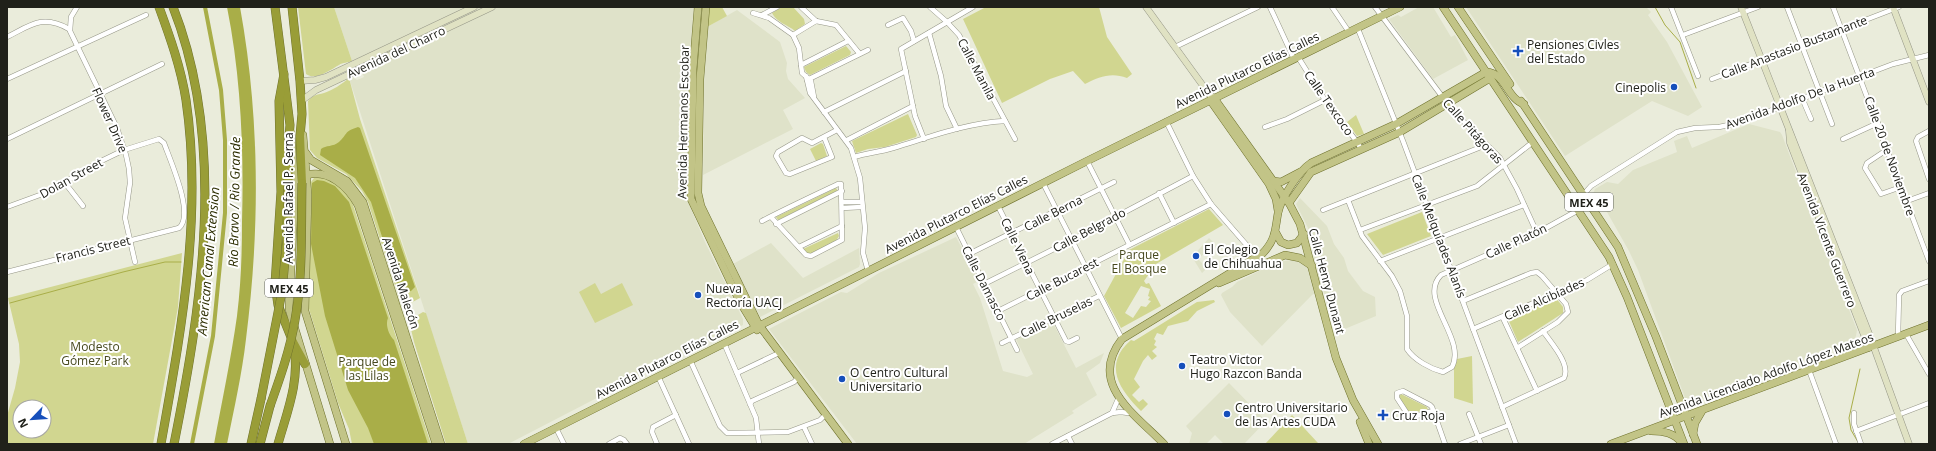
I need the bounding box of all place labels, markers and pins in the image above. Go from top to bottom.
place label: Pensiones Civles del Estado [1527,36,1620,67]
marker: Pensiones Civles del Estado [1512,45,1524,57]
place label: Cinepolis [1615,79,1666,96]
marker: Cinepolis [1669,82,1679,92]
place label: El Colegio de Chihuahua [1204,241,1282,272]
marker: El Colegio de Chihuahua [1191,251,1201,261]
place label: Nueva Rectoría UACJ [706,280,782,311]
marker: Nueva Rectoría UACJ [693,290,703,300]
place label: Teatro Victor Hugo Razcon Banda [1190,351,1302,382]
marker: Teatro Victor Hugo Razcon Banda [1177,361,1187,371]
place label: O Centro Cultural Universitario [850,364,948,395]
marker: O Centro Cultural Universitario [837,374,847,384]
place label: Centro Universitario de las Artes CUDA [1235,399,1348,430]
place label: Cruz Roja [1392,407,1445,424]
marker: Centro Universitario de las Artes CUDA [1222,409,1232,419]
marker: Cruz Roja [1377,409,1389,421]

